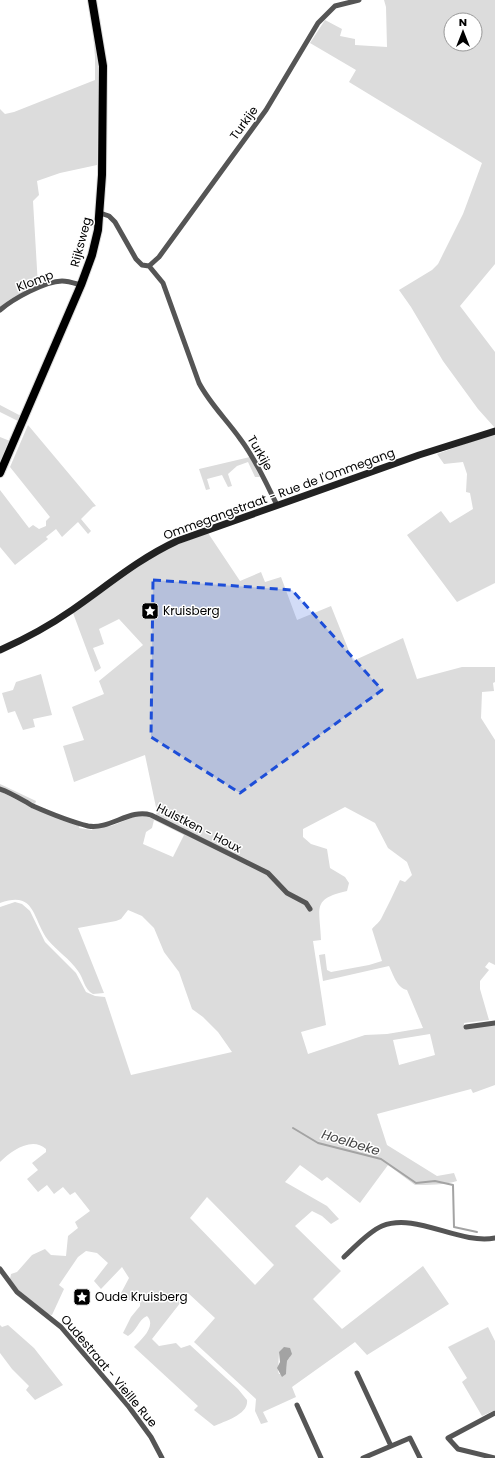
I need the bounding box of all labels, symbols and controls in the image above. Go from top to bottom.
north arrow [443,12,483,52]
text: N [459,14,467,30]
street label: Turkije [225,102,262,143]
street label: Rijksweg [66,215,95,269]
street label: Klomp [14,266,56,295]
street label: Turkije [244,432,277,474]
street label: Ommegangstraat - Rue de l'Ommegang [161,444,397,543]
place icon: Kruisberg [140,601,160,621]
place label: Kruisberg [163,602,220,619]
street label: Hulstken - Houx [154,799,245,856]
water label: Hoelbeke [319,1125,382,1160]
place icon: Oude Kruisberg [72,1287,92,1307]
place label: Oude Kruisberg [95,1288,188,1305]
street label: Oudestraat - Vieille Rue [57,1311,161,1430]

